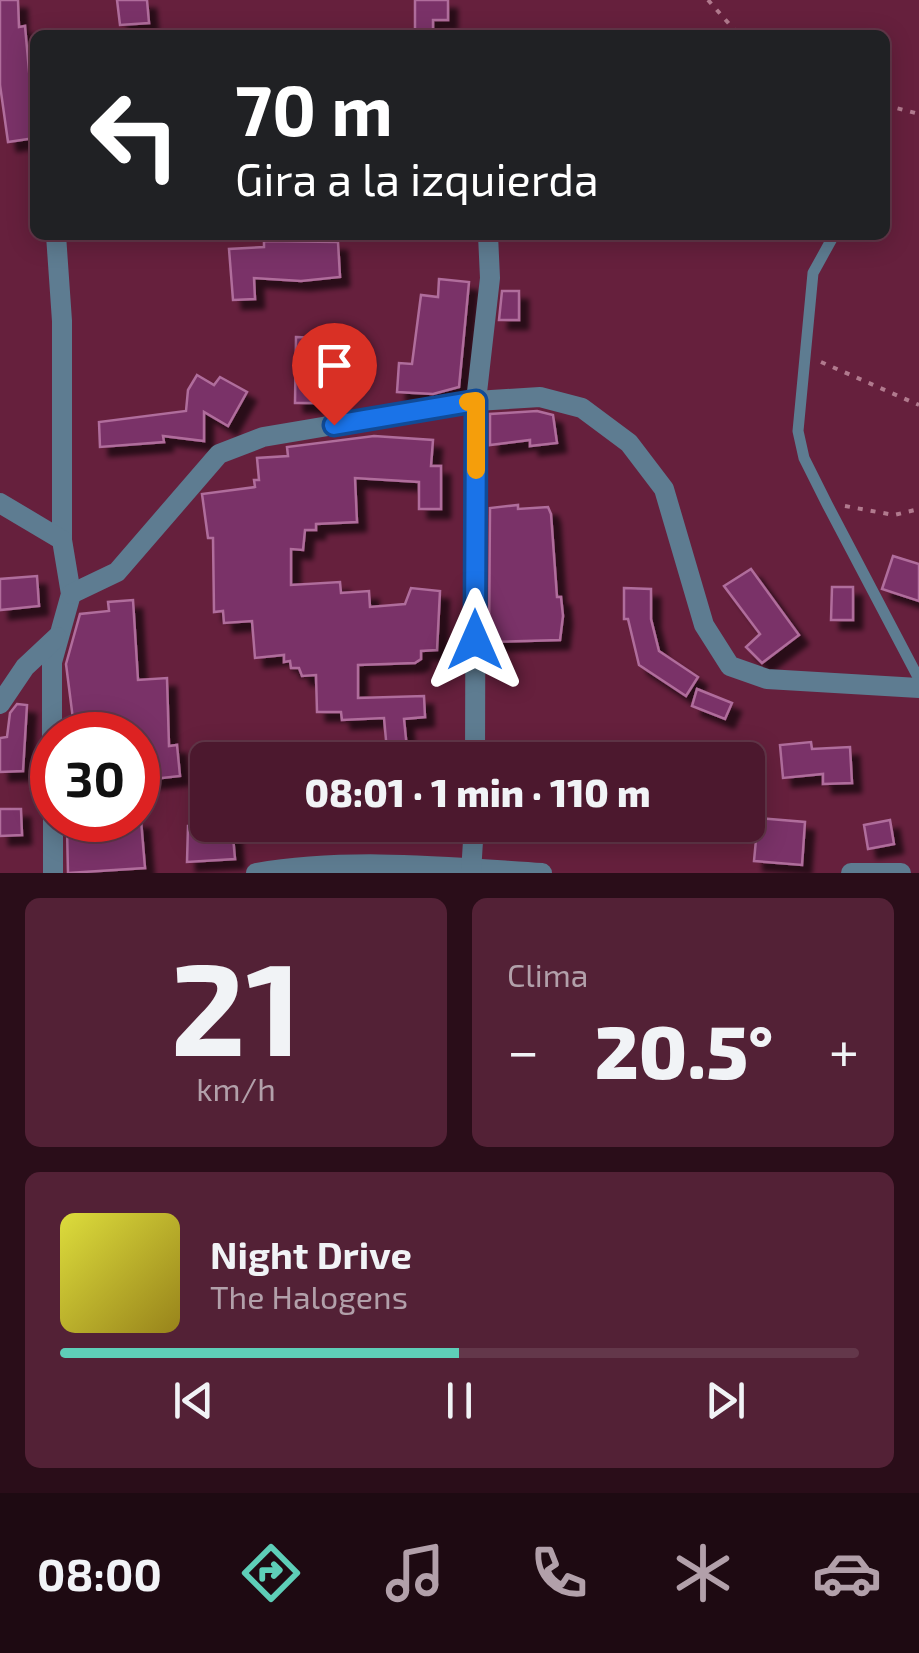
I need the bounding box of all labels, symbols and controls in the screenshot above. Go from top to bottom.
text: 70 m [235,66,393,150]
icon: left [70,70,200,200]
text: Gira a la izquierda [235,151,599,205]
pin [292,323,377,426]
icon: arrive [307,338,362,393]
position arrow [423,588,527,692]
speed limit sign: 30 [30,712,160,842]
text: 08:01 · 1 min · 110 m [305,769,651,815]
text: 21 [170,926,302,1082]
text: Clima [507,955,588,993]
text: 20.5° [595,1004,773,1094]
text: − [507,1016,539,1082]
text: + [829,1016,859,1082]
text: km/h [196,1069,276,1107]
text: Night Drive [210,1231,412,1277]
text: The Halogens [210,1277,408,1315]
icon: previous [166,1373,221,1428]
icon: pause [432,1373,487,1428]
icon: next [698,1373,753,1428]
icon: directions [236,1538,306,1608]
icon: music [380,1538,450,1608]
icon: phone [524,1538,594,1608]
icon: climate [668,1538,738,1608]
icon: car [812,1538,882,1608]
text: 08:00 [37,1546,162,1600]

